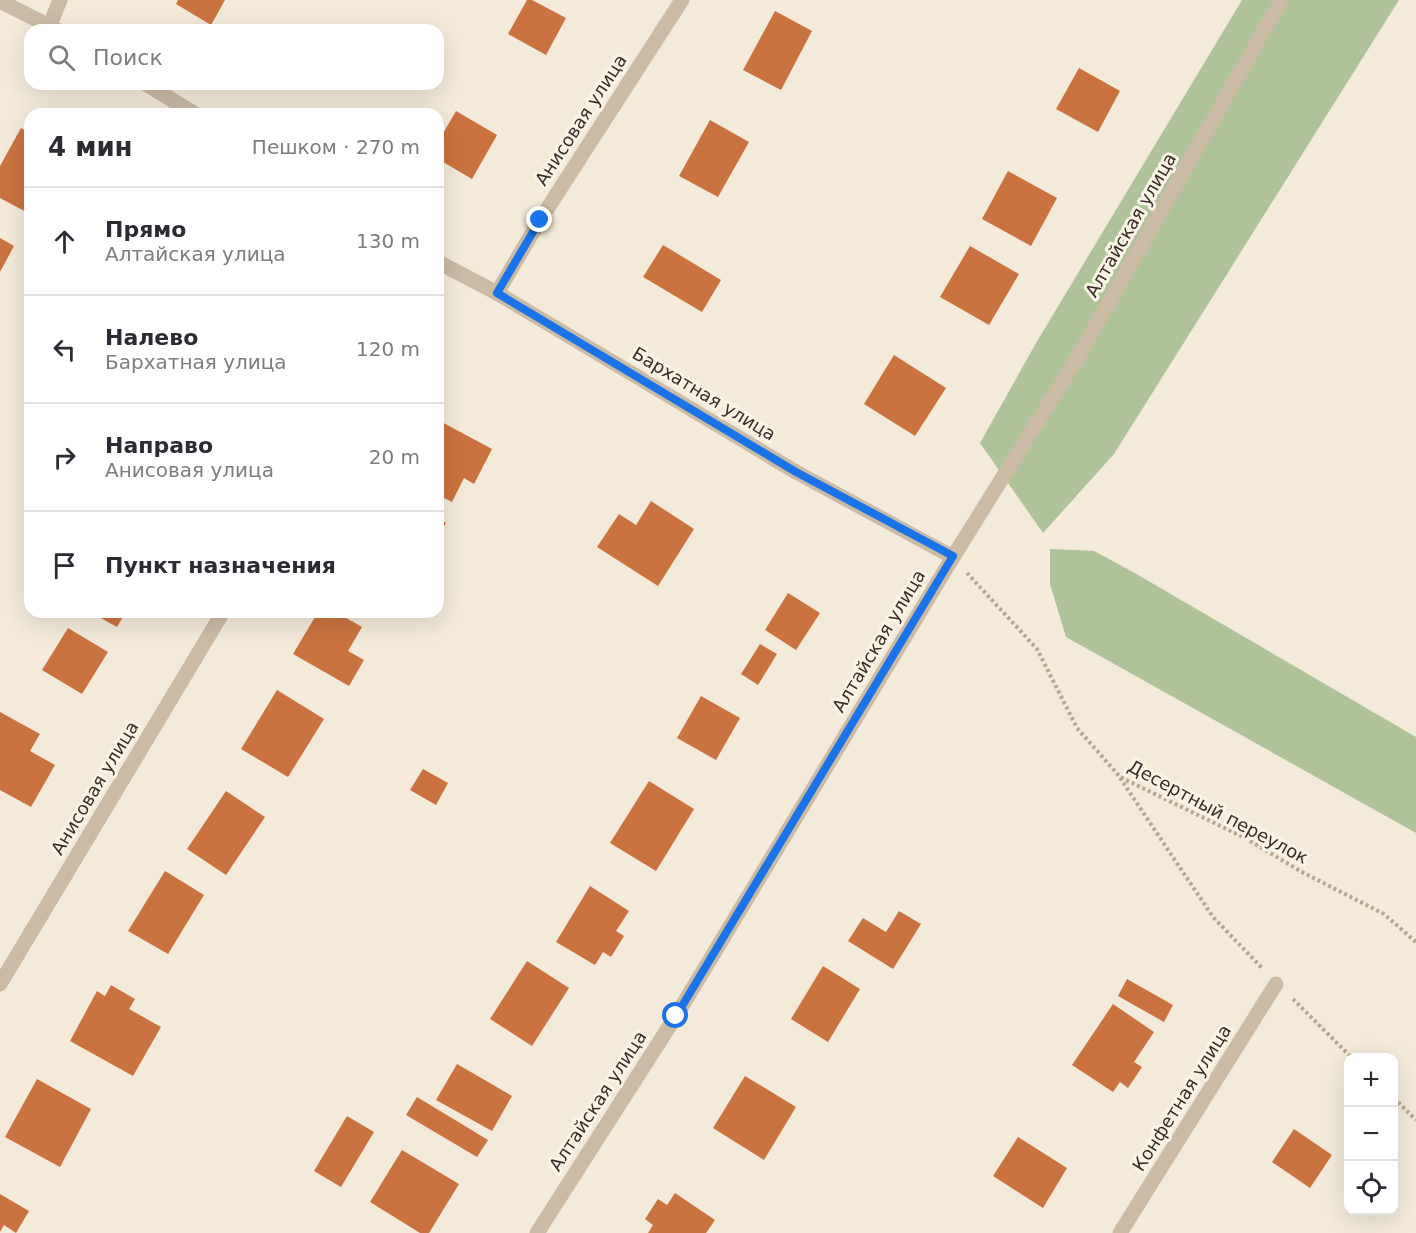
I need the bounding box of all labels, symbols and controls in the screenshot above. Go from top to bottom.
search box [24,24,444,90]
icon: search [45,41,78,74]
text: Поиск [93,45,163,70]
street label: Анисовая улица [530,50,631,189]
text: 4 мин [48,132,133,162]
text: Пешком · 270 m [252,135,420,159]
street label: Алтайская улица [1081,149,1180,300]
route end [526,206,552,232]
text: Прямо [105,217,186,242]
icon: ahead [48,225,81,258]
text: 130 m [356,229,420,253]
text: Алтайская улица [105,242,286,266]
text: Налево [105,325,198,350]
icon: left [48,333,81,366]
text: 120 m [356,337,420,361]
street label: Бархатная улица [629,342,780,445]
text: Бархатная улица [105,350,287,374]
text: Направо [105,433,213,458]
icon: right [48,441,81,474]
text: 20 m [369,445,420,469]
text: Анисовая улица [105,458,274,482]
icon: arrive [48,549,81,582]
text: Пункт назначения [105,553,336,578]
street label: Алтайская улица [828,566,929,716]
street label: Анисовая улица [46,717,143,858]
street label: Десертный переулок [1125,755,1312,868]
route start [662,1002,688,1028]
street label: Конфетная улица [1128,1021,1235,1175]
street label: Алтайская улица [545,1027,651,1175]
map controls [1344,1053,1398,1215]
button: + [1344,1053,1398,1107]
button: − [1344,1107,1398,1161]
button: locate [1344,1161,1398,1215]

